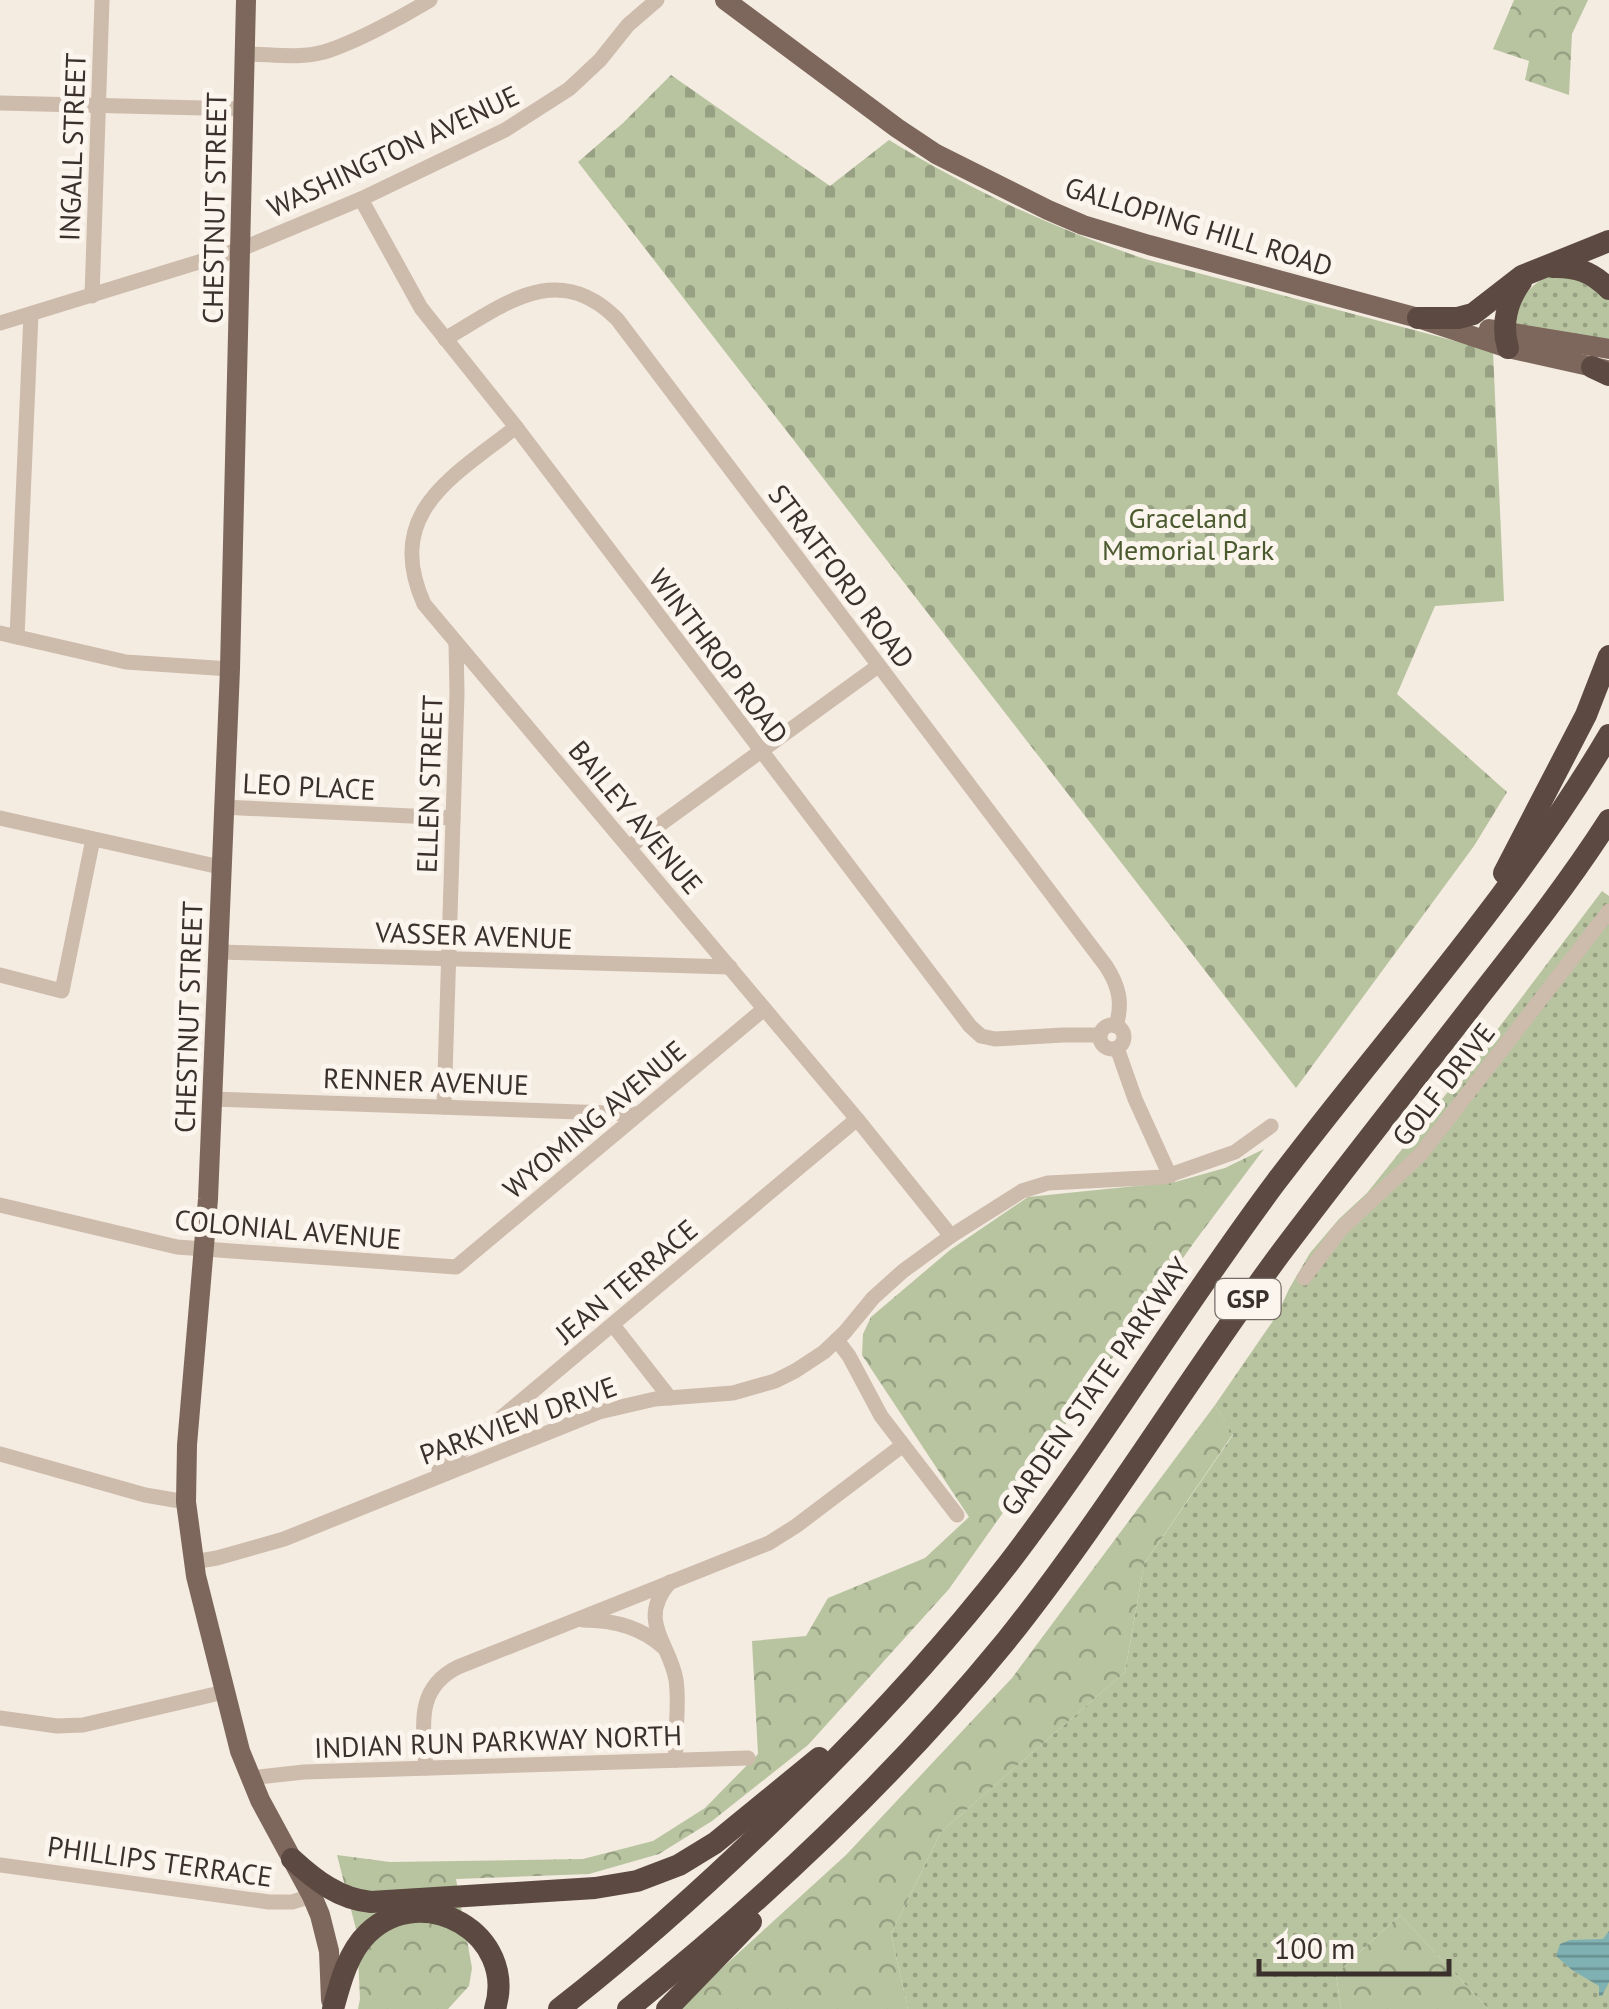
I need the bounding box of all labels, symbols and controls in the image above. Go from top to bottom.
street label: INGALL STREET [50,52,94,242]
street label: WASHINGTON AVENUE [261,76,525,226]
street label: CHESTNUT STREET [193,91,235,324]
street label: GALLOPING HILL ROAD [1061,168,1337,284]
street label: STRATFORD ROAD [761,477,923,675]
park label: Graceland Memorial Park [1102,499,1275,568]
street label: WINTHROP ROAD [641,561,797,751]
street label: ELLEN STREET [407,694,451,874]
street label: BAILEY AVENUE [561,732,711,902]
street label: LEO PLACE [242,764,376,808]
street label: CHESTNUT STREET [165,900,211,1133]
street label: VASSER AVENUE [374,913,573,957]
street label: GOLF DRIVE [1383,1015,1503,1153]
street label: WYOMING AVENUE [495,1032,693,1206]
street label: RENNER AVENUE [323,1059,529,1103]
street label: COLONIAL AVENUE [173,1201,403,1257]
street label: JEAN TERRACE [546,1211,705,1352]
street label: GARDEN STATE PARKWAY [992,1249,1199,1523]
road number: GSP [1216,1279,1280,1319]
street label: PARKVIEW DRIVE [414,1367,622,1473]
street label: INDIAN RUN PARKWAY NORTH [313,1716,683,1766]
street label: PHILLIPS TERRACE [45,1827,275,1895]
scale bar [1259,1914,1449,1976]
text: 100 m [1274,1928,1355,1967]

